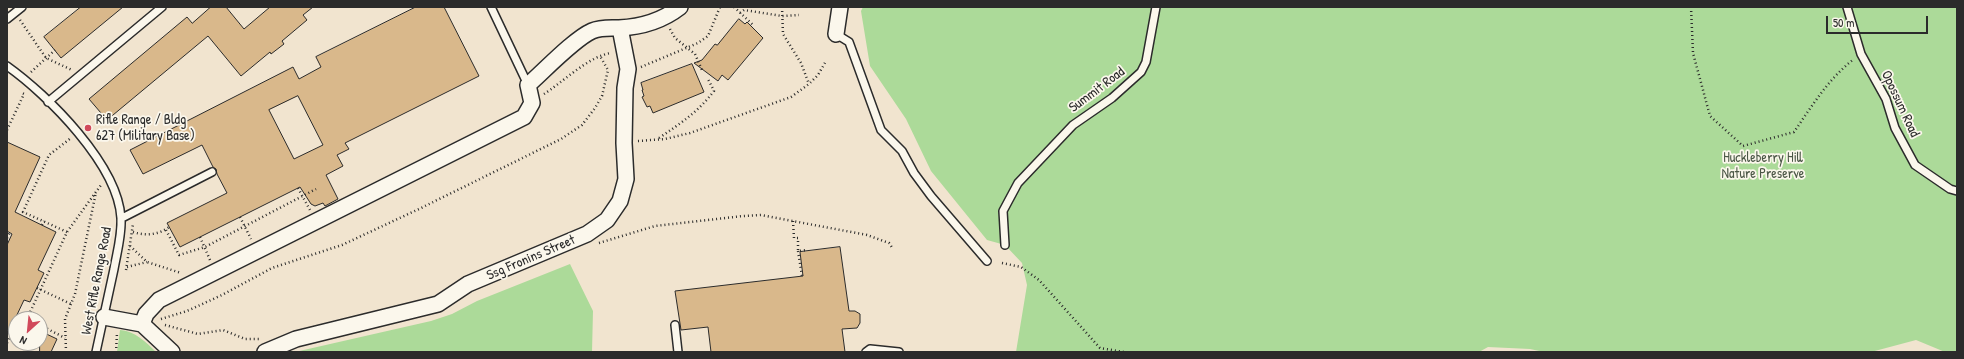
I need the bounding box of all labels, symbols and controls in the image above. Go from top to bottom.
scale bar [1828,8,1930,34]
text: 50 m [1833,14,1854,31]
street label: Summit Road [1066,64,1128,116]
street label: Opossum Road [1877,68,1923,140]
place label: Rifle Range / Bldg 627 (Military Base) [96,112,195,144]
marker: Rifle Range / Bldg 627 (Military Base) [83,123,93,133]
park label: Huckleberry Hill Nature Preserve [1722,150,1804,182]
street label: West Rifle Range Road [78,226,116,336]
street label: Ssg Fronins Street [484,232,578,284]
north arrow [8,311,48,351]
text: N [17,333,29,348]

